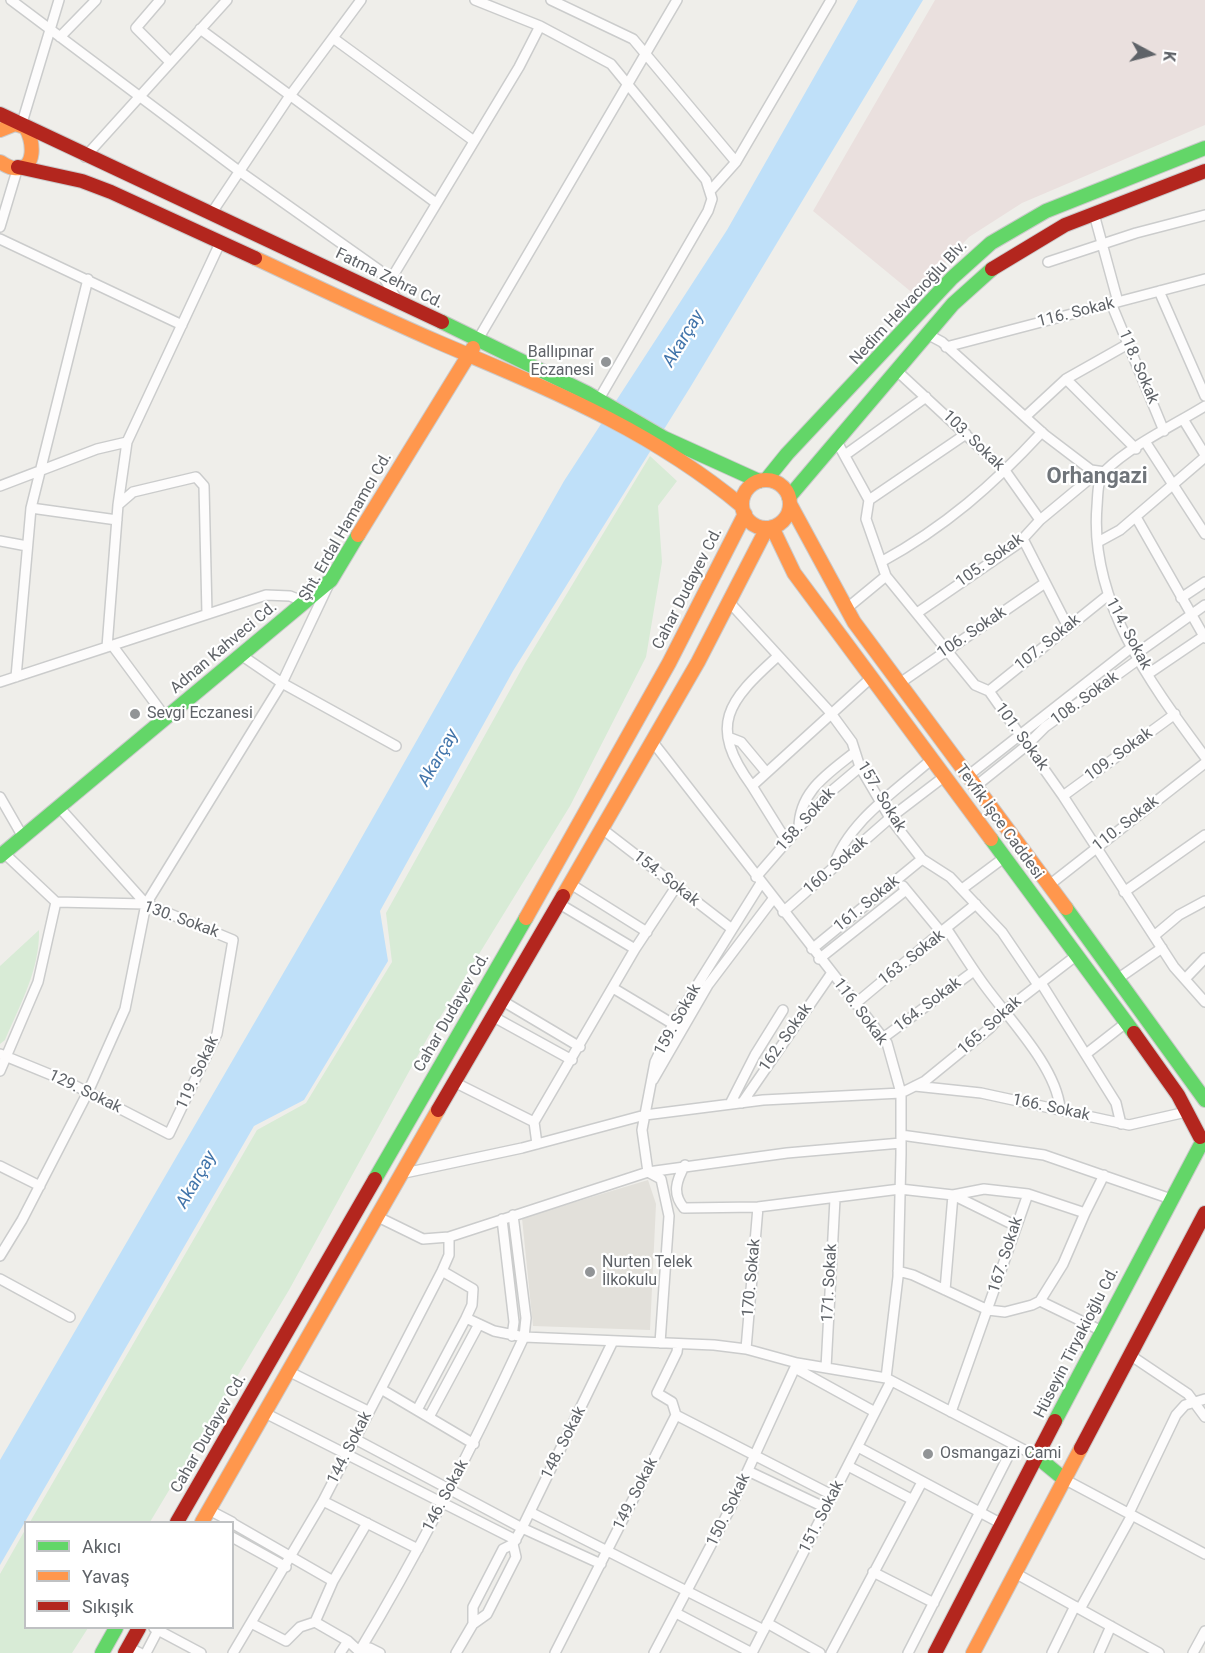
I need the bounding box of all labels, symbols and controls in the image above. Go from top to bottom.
north arrow [1121,24,1181,84]
text: K [1159,50,1179,62]
street label: Nedim Helvacıoğlu Blv. [846,237,972,369]
street label: Fatma Zehra Cd. [332,245,446,313]
street label: 116. Sokak [1035,294,1117,332]
water label: Akarçay [659,307,709,371]
street label: 118. Sokak [1114,327,1162,407]
place label: Ballıpınar Eczanesi [528,343,594,381]
marker: Ballıpınar Eczanesi [599,355,613,369]
street label: 103. Sokak [938,407,1008,475]
street label: Şht. Erdal Hamamcı Cd. [296,449,396,605]
district label: Orhangazi [1046,464,1148,490]
street label: Cahar Dudayev Cd. [649,525,727,653]
street label: 105. Sokak [953,530,1027,592]
street label: 114. Sokak [1101,595,1155,673]
street label: Adnan Kahveci Cd. [167,598,281,698]
street label: 106. Sokak [934,603,1010,663]
street label: 107. Sokak [1011,611,1085,675]
street label: 108. Sokak [1048,668,1122,730]
street label: 101. Sokak [990,700,1052,774]
place label: Sevgi Eczanesi [147,704,253,724]
marker: Sevgi Eczanesi [128,707,142,721]
street label: 109. Sokak [1082,724,1156,786]
water label: Akarçay [414,726,464,790]
street label: 157. Sokak [853,758,909,836]
street label: Tevfik İşce Caddesi [951,761,1047,883]
street label: 158. Sokak [773,784,839,856]
street label: 110. Sokak [1089,792,1163,856]
street label: 160. Sokak [800,833,872,899]
street label: 154. Sokak [629,847,703,911]
street label: 161. Sokak [830,872,904,936]
street label: 130. Sokak [141,898,221,942]
street label: 163. Sokak [875,926,949,990]
street label: Cahar Dudayev Cd. [410,950,494,1076]
street label: 164. Sokak [891,974,965,1036]
street label: 116. Sokak [829,975,891,1049]
street label: 159. Sokak [651,981,705,1059]
street label: 165. Sokak [954,993,1026,1059]
street label: 162. Sokak [756,1000,816,1076]
street label: 119. Sokak [173,1033,223,1113]
street label: 129. Sokak [45,1066,125,1118]
street label: 166. Sokak [1011,1090,1091,1126]
water label: Akarçay [172,1148,222,1212]
street label: 167. Sokak [985,1215,1027,1295]
street label: 170. Sokak [739,1238,765,1318]
street label: 171. Sokak [818,1243,842,1323]
place label: Nurten Telek İlkokulu [602,1253,692,1291]
street label: Hüseyin Tiryakioğlu Cd. [1031,1264,1123,1422]
marker: Nurten Telek İlkokulu [583,1265,597,1279]
street label: Cahar Dudayev Cd. [167,1371,251,1497]
street label: 148. Sokak [538,1404,590,1482]
street label: 144. Sokak [324,1409,376,1487]
place label: Osmangazi Cami [940,1444,1061,1464]
marker: Osmangazi Cami [921,1447,935,1461]
street label: 149. Sokak [610,1455,662,1533]
street label: 146. Sokak [419,1457,473,1535]
street label: 150. Sokak [703,1470,755,1550]
street label: 151. Sokak [796,1478,848,1556]
legend [24,1521,234,1629]
text: Akıcı [82,1536,121,1557]
text: Yavaş [82,1566,130,1587]
text: Sıkışık [82,1596,134,1617]

